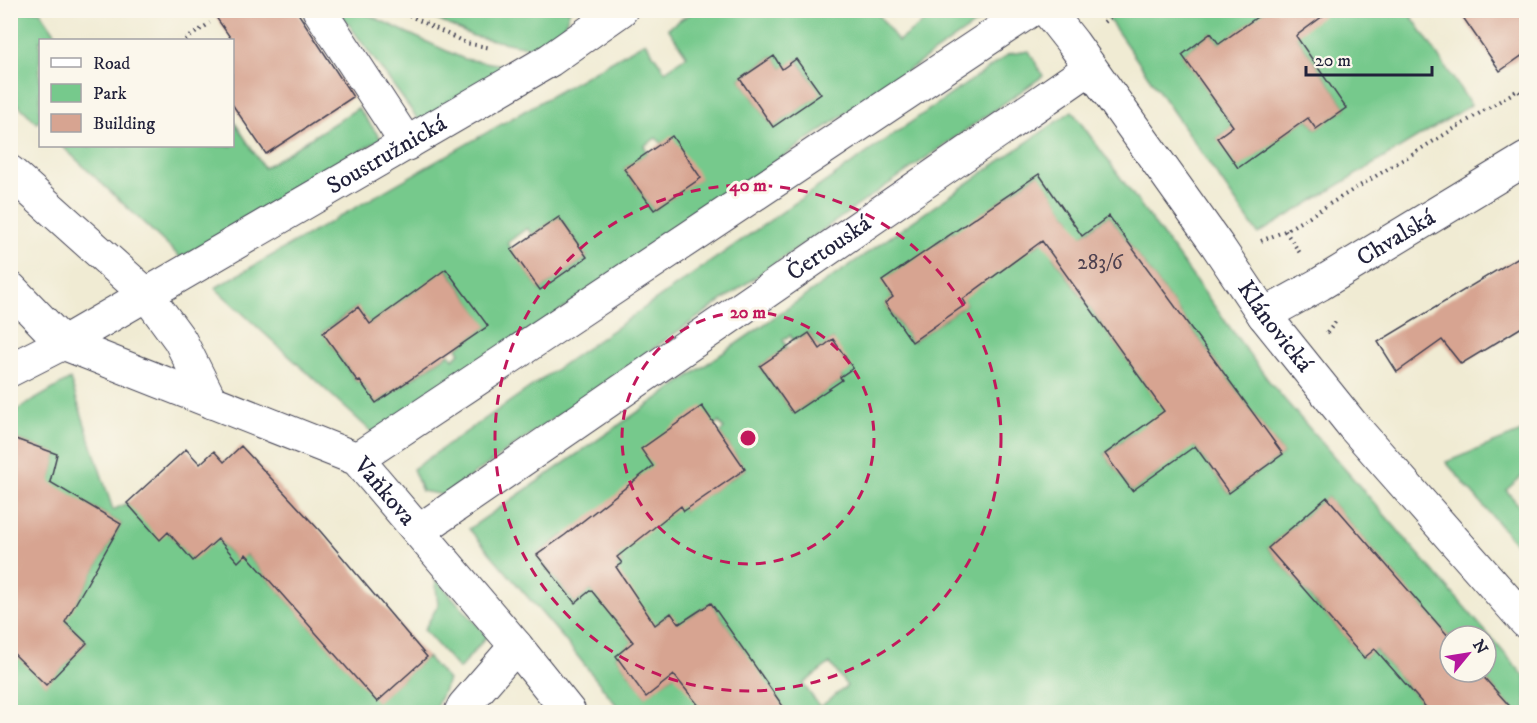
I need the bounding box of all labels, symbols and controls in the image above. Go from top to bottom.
legend [39,39,234,147]
scale bar [1306,39,1432,77]
text: 20 m [1315,50,1351,72]
text: Road [93,53,130,75]
text: Park [93,83,127,105]
street label: Soustružnická [321,108,453,201]
text: Building [93,113,155,135]
text: 40 m [728,175,767,197]
street label: Chvalská [1351,202,1442,273]
street label: Čertouská [780,208,878,288]
house number: 283/6 [1077,250,1124,276]
street label: Klánovická [1230,275,1320,379]
text: 20 m [730,302,766,324]
centre of rings [738,428,758,448]
street label: Vaňkova [346,450,423,532]
north arrow [1438,624,1498,684]
text: N [1468,636,1492,658]

